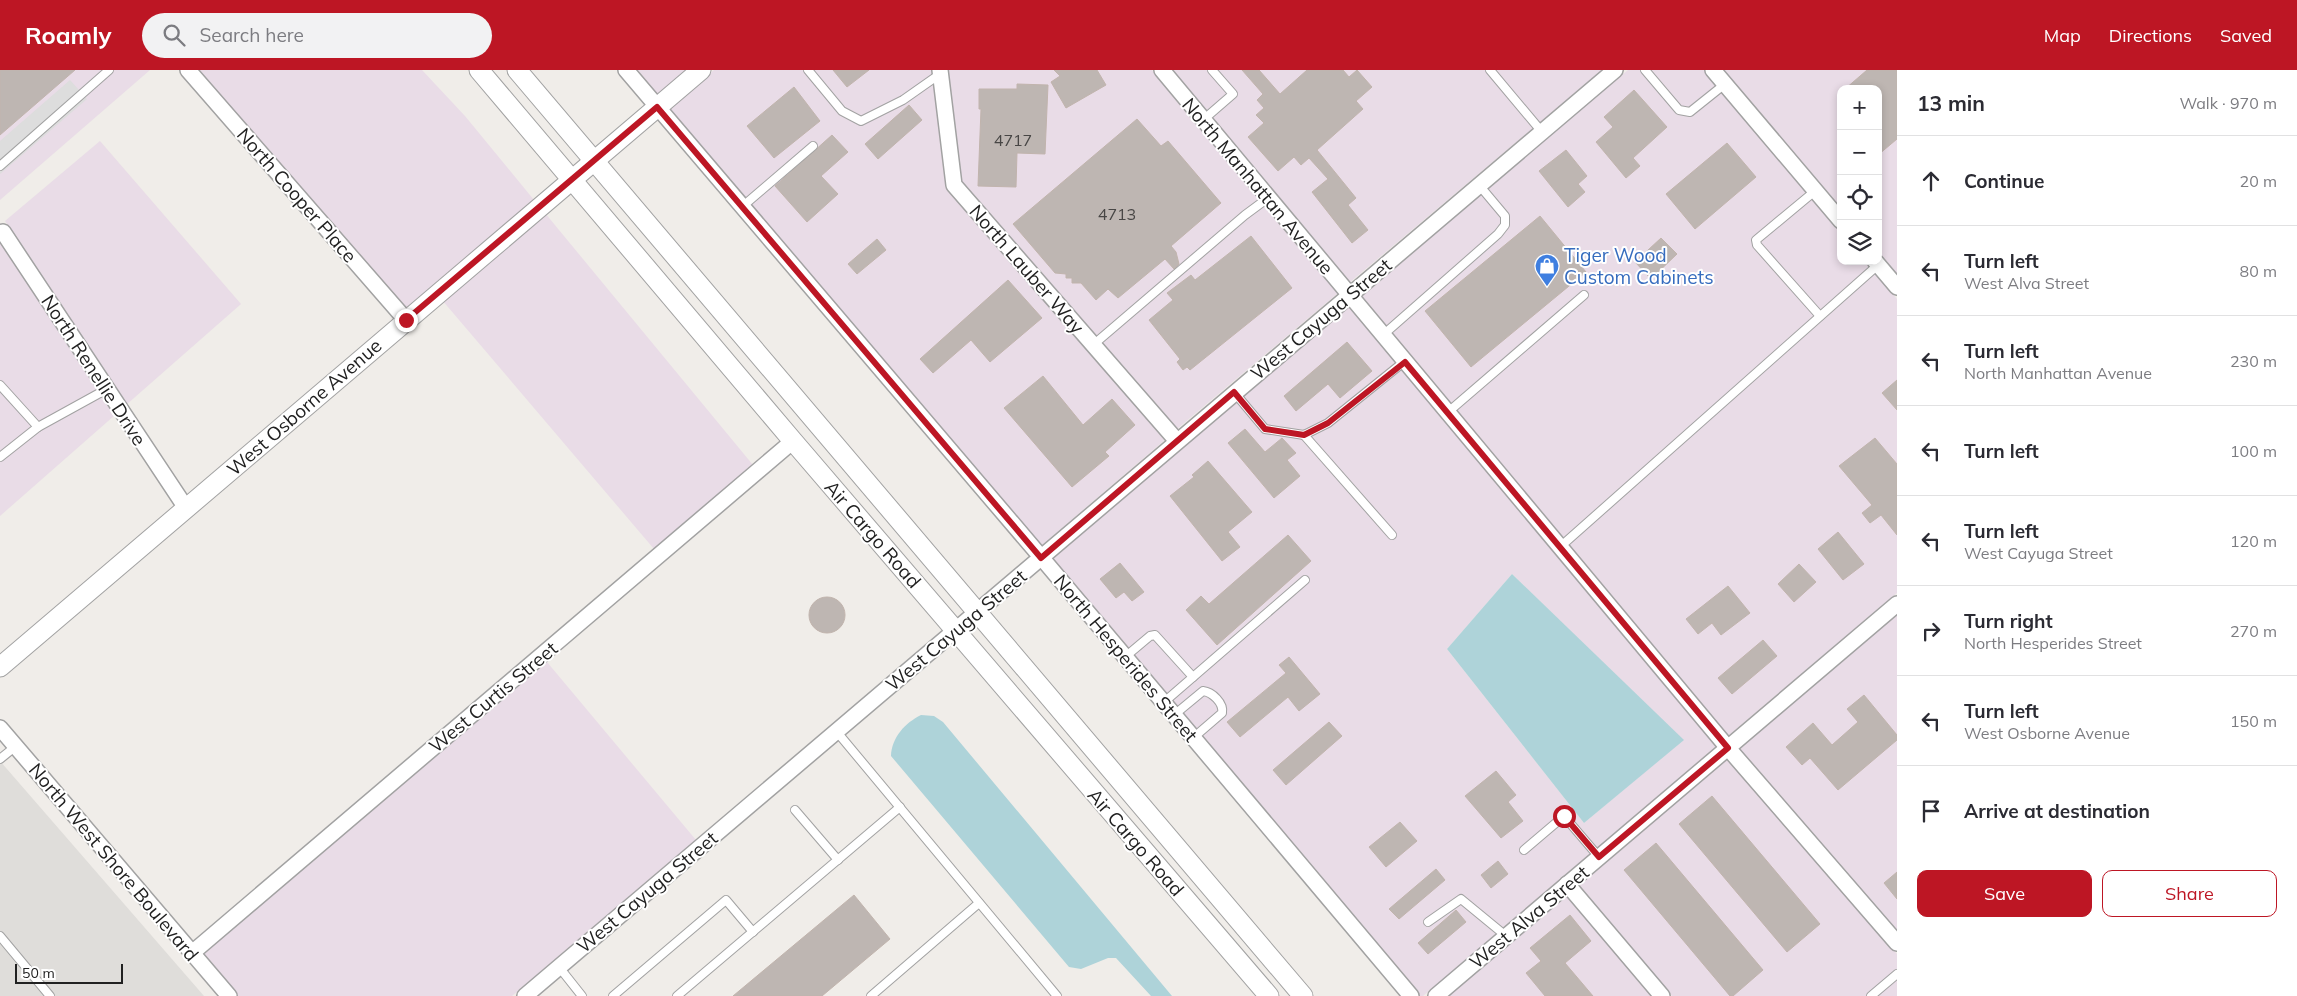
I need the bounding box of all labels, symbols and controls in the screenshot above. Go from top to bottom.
search box [142,13,492,58]
text: Roamly [25,20,112,50]
icon: search [160,21,188,49]
text: Search here [200,23,304,47]
text: Map [2044,24,2081,47]
text: Directions [2109,24,2192,47]
text: Saved [2220,24,2272,47]
map controls [1837,85,1882,265]
button: + [1837,85,1882,130]
text: 13 min [1917,90,1985,116]
street label: North Manhattan Avenue [1177,93,1339,279]
text: Walk · 970 m [2179,93,2277,113]
street label: North Cooper Place [232,123,362,267]
house number: 4717 [994,130,1032,150]
button: − [1837,130,1882,175]
icon: ahead [1917,167,1945,195]
text: Continue [1964,169,2044,193]
text: 20 m [2240,171,2277,191]
button: locate [1837,175,1882,220]
street label: North Lauber Way [964,200,1090,338]
house number: 4713 [1098,204,1136,224]
button: layers [1837,220,1882,265]
place label: Tiger Wood Custom Cabinets [1564,243,1714,289]
text: Turn left [1964,249,2039,273]
street label: West Cayuga Street [1246,253,1397,385]
shop icon: Tiger Wood Custom Cabinets [1534,253,1560,287]
icon: left [1917,257,1945,285]
text: 80 m [2240,261,2277,281]
text: West Alva Street [1964,273,2089,293]
street label: North Renellie Drive [36,290,152,450]
route end [395,309,418,332]
street label: West Osborne Avenue [222,333,386,481]
text: Turn left [1964,339,2039,363]
icon: left [1917,347,1945,375]
text: 230 m [2230,351,2277,371]
text: North Manhattan Avenue [1964,363,2152,383]
icon: left [1917,437,1945,465]
text: Turn left [1964,439,2039,463]
text: 100 m [2230,441,2277,461]
street label: Air Cargo Road [820,475,926,593]
text: Turn left [1964,519,2039,543]
icon: left [1917,527,1945,555]
text: 120 m [2230,531,2277,551]
text: West Cayuga Street [1964,543,2113,563]
street label: West Cayuga Street [881,564,1032,696]
street label: North Hesperides Street [1049,569,1203,747]
text: Turn right [1964,609,2053,633]
icon: right [1917,617,1945,645]
text: 270 m [2230,621,2277,641]
text: North Hesperides Street [1964,633,2142,653]
street label: West Curtis Street [424,636,562,758]
text: Turn left [1964,699,2039,723]
icon: left [1917,707,1945,735]
text: 150 m [2230,711,2277,731]
text: West Osborne Avenue [1964,723,2130,743]
street label: North West Shore Boulevard [24,758,204,966]
street label: Air Cargo Road [1083,783,1189,901]
icon: arrive [1917,797,1945,825]
text: Arrive at destination [1964,799,2150,823]
route start [1553,805,1576,828]
street label: West Cayuga Street [572,826,723,958]
street label: West Alva Street [1464,860,1594,974]
button: Save [1917,870,2092,917]
button: Share [2102,870,2277,917]
scale bar [15,961,122,984]
text: 50 m [22,964,55,982]

